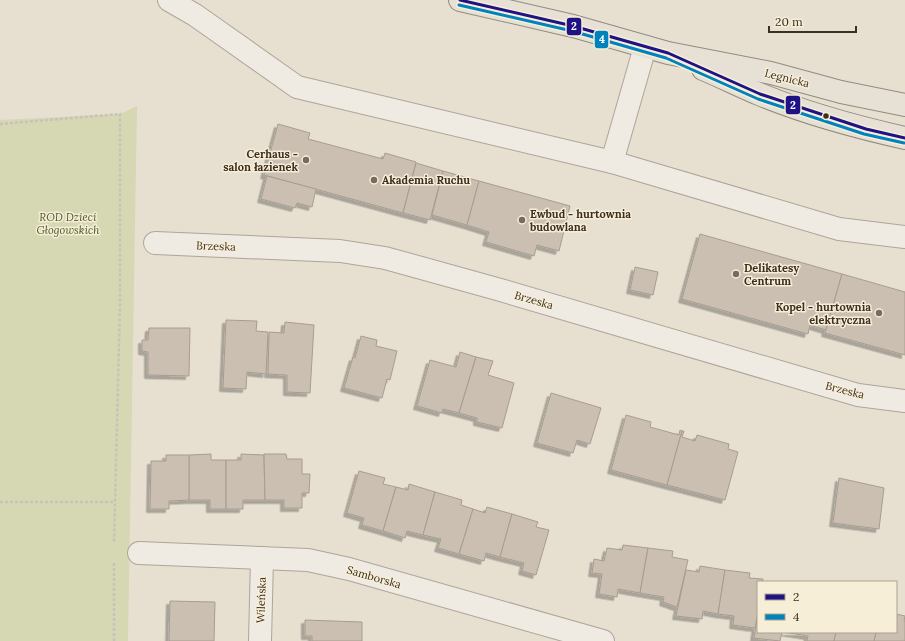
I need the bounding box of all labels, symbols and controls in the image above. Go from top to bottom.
scale bar [769,8,856,34]
text: 20 m [775,14,803,29]
line badge: 2 [566,17,582,36]
text: 2 [571,19,577,33]
line badge: 4 [594,30,609,49]
text: 4 [599,32,605,46]
street label: Legnicka [763,66,811,90]
line badge: 2 [785,95,801,115]
text: 2 [790,98,796,112]
unlabelled marker [821,111,831,121]
place label: Cerhaus - salon łazienek [223,147,298,174]
marker: Cerhaus - salon łazienek [301,155,311,165]
place label: Akademia Ruchu [382,173,470,187]
marker: Akademia Ruchu [369,175,379,185]
place label: Ewbud - hurtownia budowlana [529,207,631,234]
park label: ROD Dzieci Głogowskich [37,210,100,237]
marker: Ewbud - hurtownia budowlana [517,215,527,225]
street label: Brzeska [196,238,236,254]
place label: Delikatesy Centrum [744,261,800,288]
marker: Delikatesy Centrum [731,269,741,279]
street label: Brzeska [513,288,555,312]
place label: Kopel - hurtownia elektryczna [775,300,871,327]
marker: Kopel - hurtownia elektryczna [874,308,884,318]
street label: Brzeska [824,378,866,402]
street label: Samborska [345,563,403,592]
street label: Wileńska [253,576,269,623]
legend [757,581,897,633]
text: 2 [793,589,799,604]
text: 4 [793,609,800,624]

